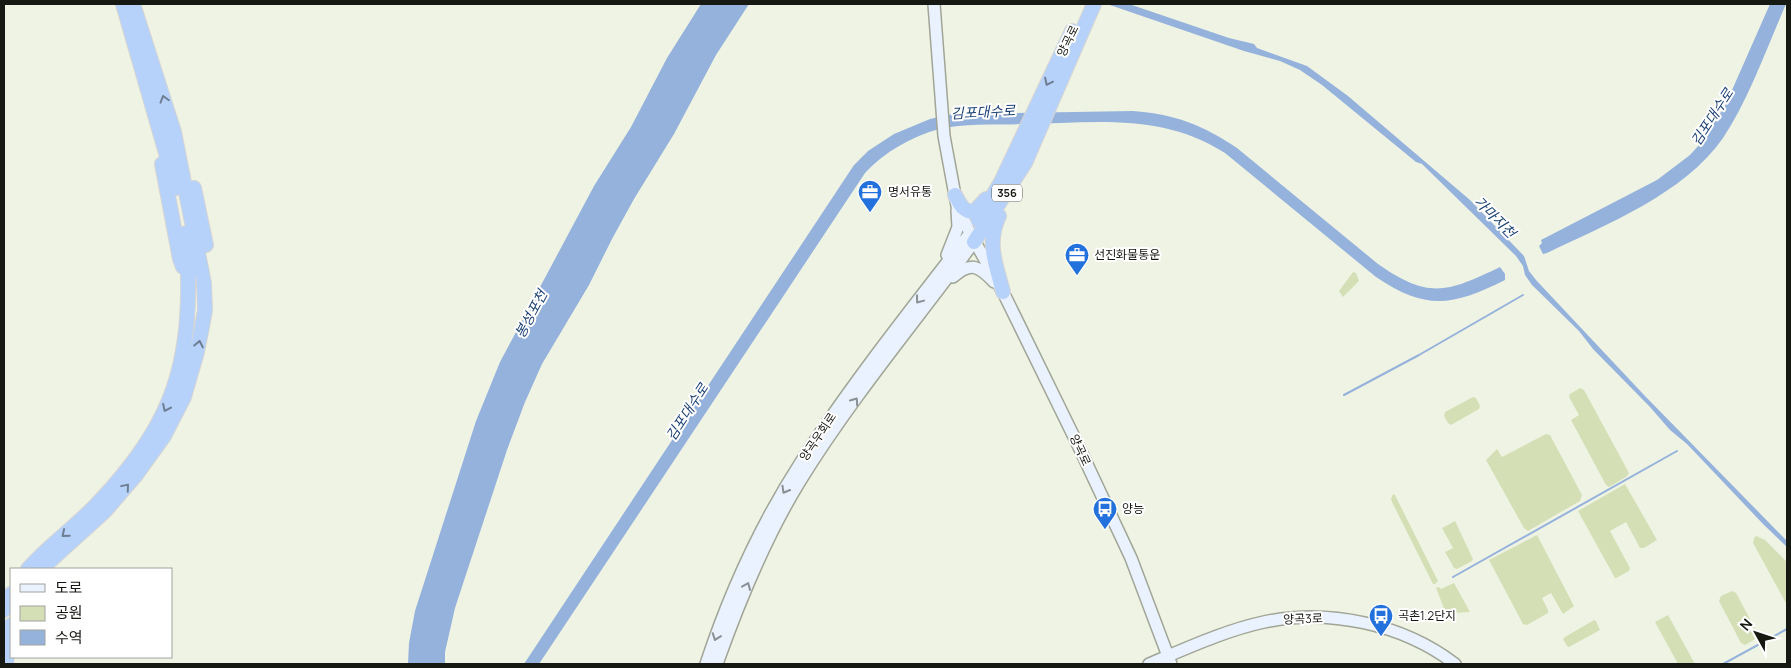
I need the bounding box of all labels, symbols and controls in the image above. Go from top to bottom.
street label: 양곡로 [1053,22,1082,59]
one-way arrow [1044,77,1054,86]
water label: 김포대수로 [1686,84,1738,149]
one-way arrow [159,95,169,104]
water label: 김포대수로 [950,100,1017,123]
office icon: 명서유통 [857,179,883,213]
place label: 명서유통 [888,183,932,200]
road number: 356 [992,184,1022,202]
water label: 가마지천 [1470,192,1521,242]
office icon: 선진화물통운 [1064,242,1090,276]
place label: 선진화물통운 [1094,246,1160,263]
water label: 봉성포천 [510,286,552,341]
one-way arrow [916,294,924,303]
one-way arrow [193,340,204,348]
water label: 김포대수로 [661,379,713,444]
one-way arrow [849,397,858,407]
one-way arrow [162,403,172,412]
street label: 양곡우회로 [795,409,840,464]
street label: 양곡로 [1066,431,1095,468]
one-way arrow [121,484,129,493]
one-way arrow [781,484,791,493]
bus stop icon: 양능 [1092,496,1118,530]
place label: 양능 [1122,500,1144,517]
one-way arrow [61,528,70,537]
legend [10,568,172,658]
text: 도로 [55,577,83,598]
one-way arrow [741,582,752,591]
text: 공원 [55,602,83,623]
bus stop icon: 곡촌1.2단지 [1368,603,1394,637]
place label: 곡촌1.2단지 [1398,607,1456,624]
north arrow [1731,608,1781,658]
street label: 양곡3로 [1283,609,1323,628]
text: N [1735,614,1756,634]
text: 수역 [55,627,83,648]
one-way arrow [712,632,722,640]

